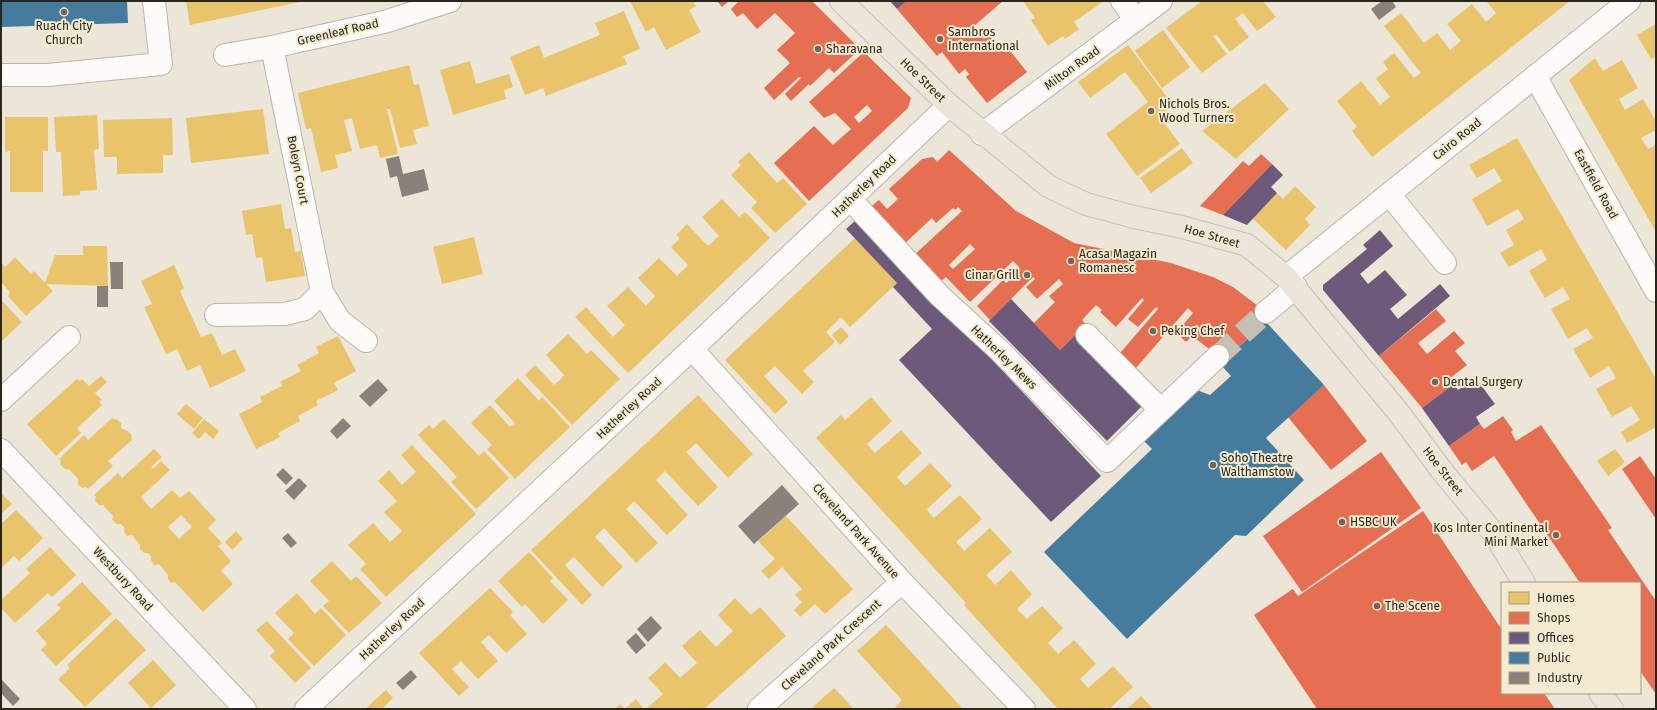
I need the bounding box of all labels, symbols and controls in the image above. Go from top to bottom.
marker: Ruach City Church [59,7,69,17]
street label: Greenleaf Road [296,16,380,48]
place label: Ruach City Church [35,19,93,47]
place label: Sambros International [948,25,1020,53]
marker: Sambros International [935,34,945,44]
place label: Sharavana [826,42,882,56]
street label: Milton Road [1041,43,1103,93]
marker: Sharavana [813,44,823,54]
street label: Hoe Street [897,55,949,105]
place label: Nichols Bros. Wood Turners [1159,97,1235,125]
marker: Nichols Bros. Wood Turners [1146,106,1156,116]
street label: Cairo Road [1430,115,1484,163]
street label: Boleyn Court [284,134,312,206]
street label: Eastfield Road [1571,147,1621,221]
street label: Hatherley Road [829,152,899,220]
street label: Hoe Street [1182,221,1242,251]
place label: Acasa Magazin Romanesc [1079,247,1157,275]
marker: Acasa Magazin Romanesc [1066,256,1076,266]
place label: Cinar Grill [965,268,1019,282]
marker: Cinar Grill [1022,270,1032,280]
street label: Hatherley Mews [968,322,1040,392]
place label: Peking Chef [1161,324,1225,338]
marker: Peking Chef [1148,326,1158,336]
street label: Hatherley Road [594,374,664,442]
place label: Dental Surgery [1443,375,1523,389]
marker: Dental Surgery [1430,377,1440,387]
street label: Hoe Street [1420,444,1467,498]
place label: Soho Theatre Walthamstow [1221,451,1294,479]
marker: Soho Theatre Walthamstow [1208,460,1218,470]
street label: Cleveland Park Avenue [810,481,902,581]
place label: HSBC UK [1350,515,1398,529]
marker: HSBC UK [1337,517,1347,527]
place label: Kos Inter Continental Mini Market [1433,521,1549,549]
marker: Kos Inter Continental Mini Market [1551,530,1561,540]
street label: Westbury Road [90,544,156,614]
legend [1501,582,1641,694]
text: Homes [1537,591,1575,605]
street label: Hatherley Road [357,595,427,663]
street label: Cleveland Park Crescent [778,596,884,694]
place label: The Scene [1385,599,1440,613]
marker: The Scene [1372,601,1382,611]
text: Shops [1537,611,1571,625]
text: Offices [1537,631,1574,645]
text: Public [1537,651,1571,665]
text: Industry [1537,671,1582,685]

